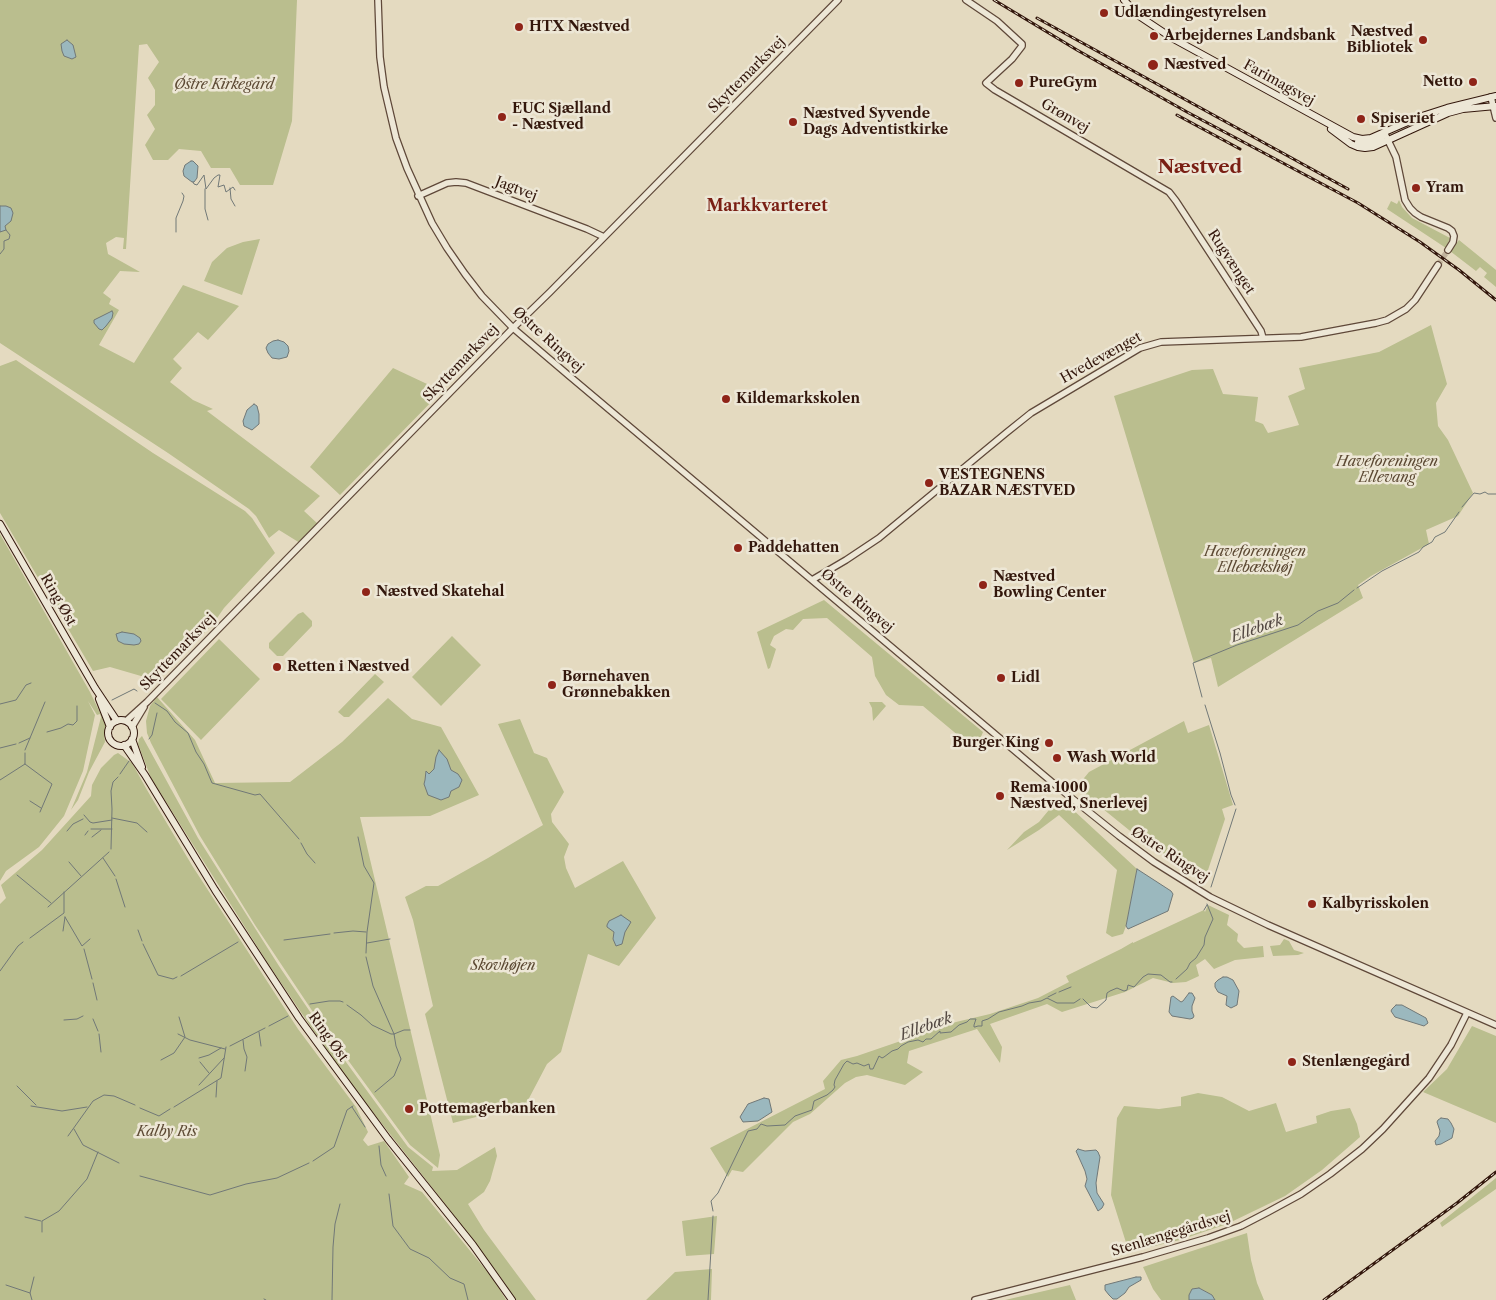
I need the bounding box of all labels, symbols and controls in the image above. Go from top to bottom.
place label: Udlændingestyrelsen [1114,5,1267,21]
marker: Udlændingestyrelsen [1098,7,1110,19]
place label: HTX Næstved [529,19,630,35]
marker: HTX Næstved [513,21,525,33]
place label: Næstved Bibliotek [1346,24,1413,56]
place label: Arbejdernes Landsbank [1164,28,1335,44]
marker: Arbejdernes Landsbank [1148,30,1160,42]
street label: Skyttemarksvej [705,33,789,117]
marker: Næstved Bibliotek [1417,34,1429,46]
place label: Næstved [1164,57,1226,73]
street label: Farimagsvej [1240,57,1318,109]
marker: Næstved [1146,58,1160,72]
place label: Netto [1423,74,1463,90]
place label: PureGym [1029,75,1097,91]
marker: Netto [1467,76,1479,88]
park label: Østre Kirkegård [174,77,274,93]
marker: PureGym [1013,77,1025,89]
street label: Grønvej [1038,95,1092,137]
place label: EUC Sjælland - Næstved [512,101,611,134]
place label: Næstved Syvende Dags Adventistkirke [803,106,948,138]
marker: EUC Sjælland - Næstved [496,111,508,123]
place label: Spiseriet [1371,111,1435,127]
marker: Spiseriet [1355,113,1367,125]
marker: Næstved Syvende Dags Adventistkirke [787,116,799,128]
district label: Næstved [1158,157,1242,179]
street label: Jagtvej [493,173,539,205]
place label: Yram [1426,180,1464,196]
marker: Yram [1410,182,1422,194]
district label: Markkvarteret [706,196,828,216]
street label: Rugvænget [1204,226,1258,298]
street label: Østre Ringvej [509,304,587,376]
street label: Skyttemarksvej [420,321,502,405]
street label: Hvedevænget [1057,329,1145,387]
place label: Kildemarkskolen [736,391,860,407]
marker: Kildemarkskolen [720,393,732,405]
park label: Haveforeningen Ellevang [1336,454,1438,487]
place label: VESTEGNENS BAZAR NÆSTVED [939,467,1075,500]
marker: VESTEGNENS BAZAR NÆSTVED [923,477,935,489]
place label: Paddehatten [748,540,839,556]
marker: Paddehatten [732,542,744,554]
park label: Haveforeningen Ellebækshøj [1204,544,1306,576]
street label: Østre Ringvej [817,566,897,636]
place label: Næstved Bowling Center [993,569,1106,602]
street label: Ring Øst [36,571,80,629]
marker: Næstved Bowling Center [977,579,989,591]
place label: Næstved Skatehal [376,584,504,600]
marker: Næstved Skatehal [360,586,372,598]
street label: Skyttemarksvej [137,610,219,694]
water label: Ellebæk [1228,611,1286,647]
place label: Retten i Næstved [287,659,410,675]
marker: Retten i Næstved [271,661,283,673]
place label: Børnehaven Grønnebakken [562,669,670,702]
place label: Lidl [1011,670,1040,686]
marker: Lidl [995,672,1007,684]
marker: Børnehaven Grønnebakken [546,679,558,691]
place label: Burger King [952,735,1039,751]
marker: Burger King [1043,737,1055,749]
place label: Wash World [1067,750,1156,766]
marker: Wash World [1051,752,1063,764]
place label: Rema 1000 Næstved, Snerlevej [1010,780,1148,812]
marker: Rema 1000 Næstved, Snerlevej [994,790,1006,802]
street label: Østre Ringvej [1128,824,1212,886]
place label: Kalbyrisskolen [1322,896,1429,912]
marker: Kalbyrisskolen [1306,898,1318,910]
park label: Skovhøjen [471,958,535,974]
street label: Ring Øst [304,1009,352,1065]
water label: Ellebæk [897,1009,955,1045]
place label: Stenlængegård [1302,1054,1410,1070]
marker: Stenlængegård [1286,1056,1298,1068]
place label: Pottemagerbanken [419,1101,556,1117]
marker: Pottemagerbanken [403,1103,415,1115]
park label: Kalby Ris [137,1124,197,1140]
street label: Stenlængegårdsvej [1109,1208,1233,1260]

